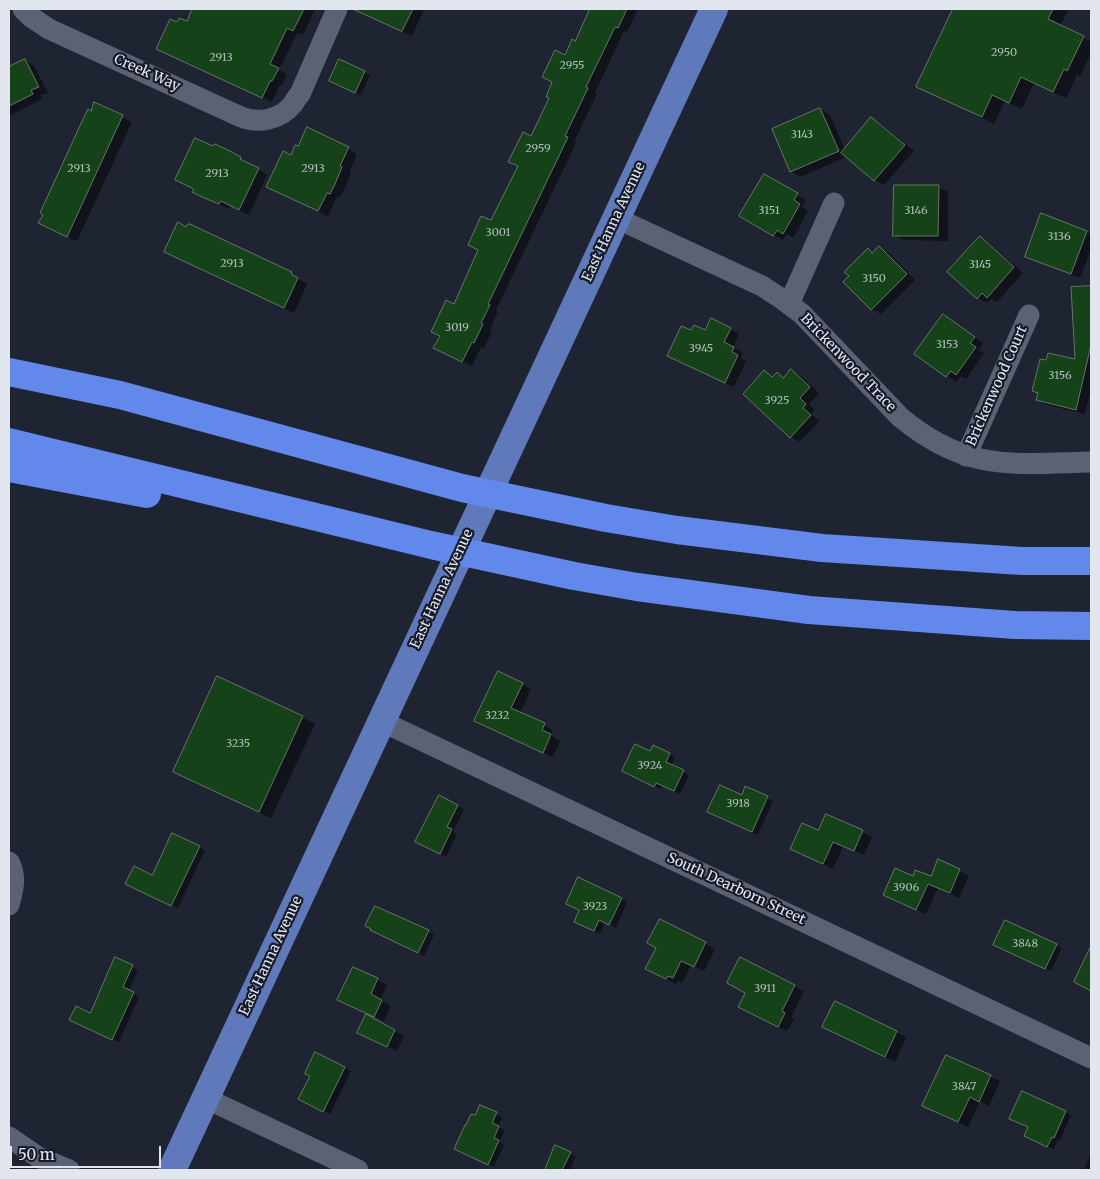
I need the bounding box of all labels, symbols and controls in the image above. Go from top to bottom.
house number: 2950 [991,46,1017,60]
street label: Creek Way [111,51,183,95]
house number: 2913 [209,51,233,65]
house number: 2955 [560,59,584,73]
house number: 3143 [791,128,813,142]
house number: 2959 [525,142,551,156]
street label: East Hanna Avenue [579,160,649,284]
house number: 2913 [67,162,91,176]
house number: 2913 [301,162,325,176]
house number: 2913 [205,167,229,181]
house number: 3151 [758,204,780,218]
house number: 3146 [904,204,928,218]
house number: 3001 [485,226,511,240]
house number: 3136 [1047,230,1071,244]
house number: 2913 [220,257,244,271]
house number: 3145 [969,258,991,272]
house number: 3150 [862,272,886,286]
street label: Brickenwood Trace [797,310,899,416]
house number: 3019 [445,321,469,335]
street label: Brickenwood Court [963,323,1031,449]
house number: 3153 [936,338,958,352]
house number: 3945 [689,342,713,356]
house number: 3156 [1048,369,1072,383]
house number: 3925 [765,394,789,408]
street label: East Hanna Avenue [407,527,477,651]
house number: 3232 [485,709,509,723]
house number: 3235 [226,737,250,751]
house number: 3924 [637,759,663,773]
house number: 3918 [726,797,750,811]
street label: South Dearborn Street [664,850,808,928]
house number: 3906 [893,881,919,895]
street label: East Hanna Avenue [236,894,306,1018]
house number: 3923 [583,900,607,914]
house number: 3848 [1012,937,1038,951]
house number: 3911 [754,982,776,996]
house number: 3847 [952,1080,976,1094]
scale bar [12,1136,164,1168]
text: 50 m [18,1145,55,1164]

